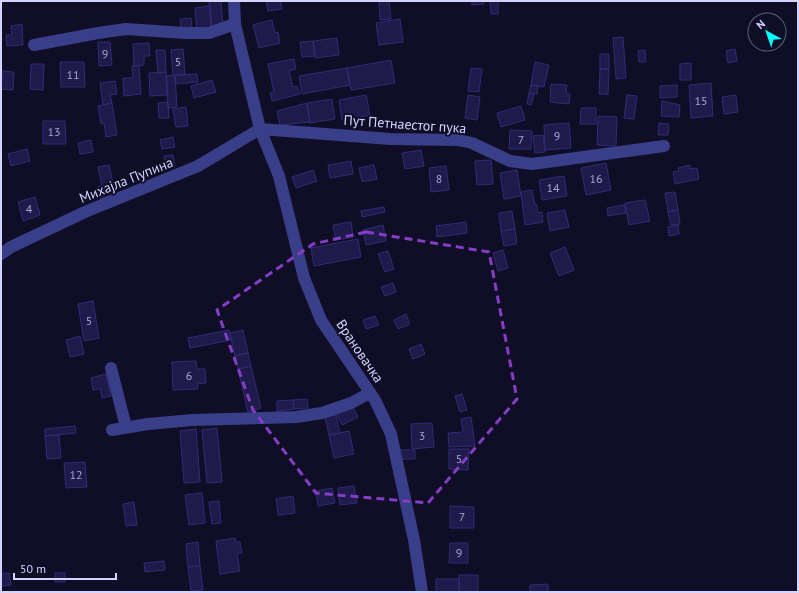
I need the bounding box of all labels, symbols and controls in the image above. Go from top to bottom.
north arrow [747,12,787,52]
text: N [753,17,768,32]
house number: 9 [102,46,108,61]
house number: 5 [175,54,181,69]
house number: 11 [66,67,80,82]
house number: 15 [694,93,708,108]
street label: Пут Петнаестог пука [343,111,467,137]
house number: 13 [47,124,61,139]
house number: 9 [554,128,560,143]
house number: 7 [518,132,524,147]
street label: Михајла Пупина [76,153,176,207]
house number: 8 [436,171,442,186]
house number: 16 [589,171,603,186]
house number: 14 [546,180,560,195]
house number: 4 [26,201,33,216]
house number: 5 [86,313,92,328]
street label: Врановачка [332,316,388,386]
house number: 6 [186,368,192,383]
house number: 3 [419,428,425,443]
house number: 5 [456,451,462,466]
house number: 12 [69,467,83,482]
house number: 7 [459,509,465,524]
house number: 9 [456,545,462,560]
scale bar [14,555,116,581]
text: 50 m [20,561,46,576]

